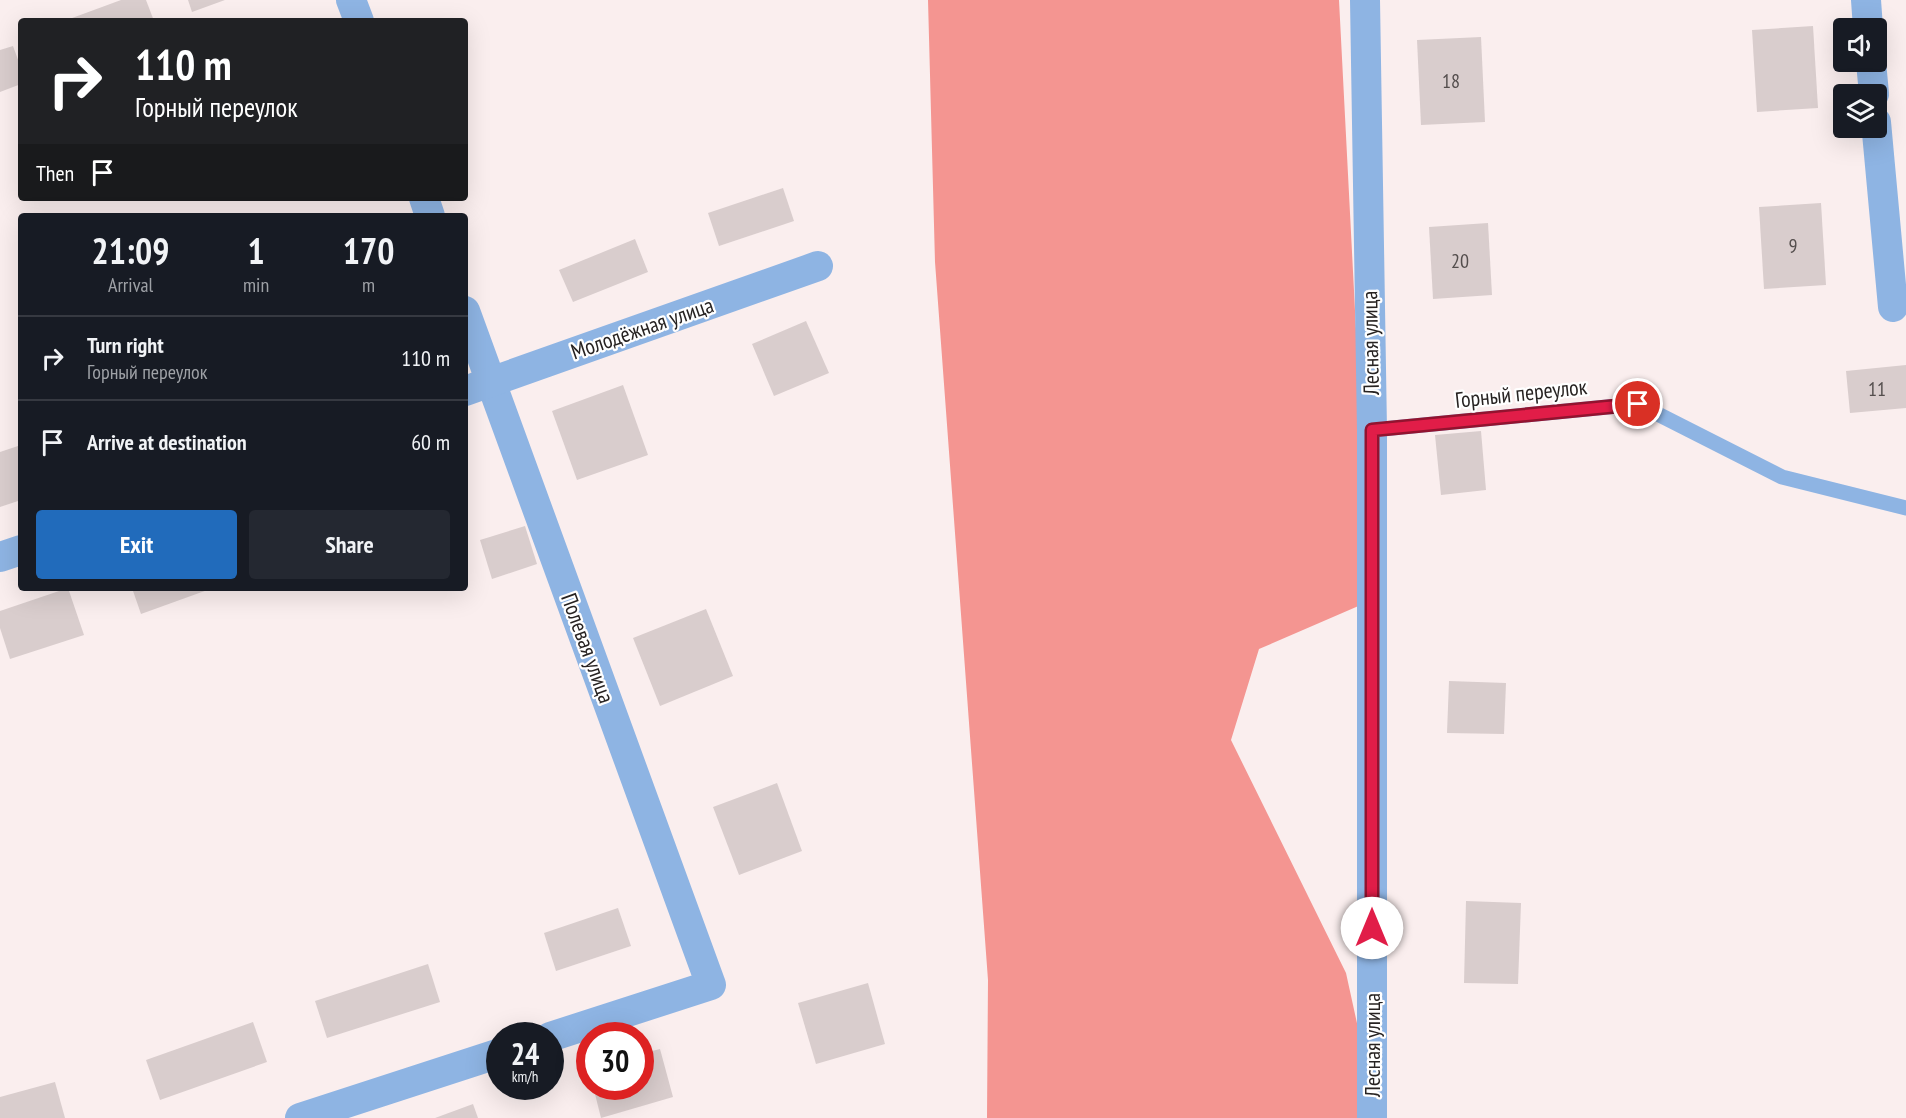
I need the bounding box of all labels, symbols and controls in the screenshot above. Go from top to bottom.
map controls [1833,18,1887,138]
button: sound [1833,18,1887,72]
text: 110 m [135,37,232,92]
icon: right [36,42,114,120]
house number: 18 [1442,68,1460,94]
button: layers [1833,84,1887,138]
text: Горный переулок [135,90,298,124]
icon: arrive [86,156,119,189]
text: Then [36,159,74,187]
text: 21:09 [92,227,169,274]
text: 1 [247,227,265,274]
text: 170 [343,227,394,274]
house number: 9 [1789,233,1798,259]
house number: 20 [1451,248,1469,274]
text: Arrival [108,272,153,298]
text: min [243,272,269,298]
text: m [362,272,375,298]
street label: Молодёжная улица [567,291,717,365]
street label: Лесная улица [1355,291,1385,396]
text: Turn right [87,331,164,359]
icon: right [36,342,69,375]
text: 110 m [401,344,450,372]
text: Горный переулок [87,359,207,385]
street label: Горный переулок [1454,372,1589,414]
house number: 11 [1868,376,1886,402]
pin [1612,378,1663,429]
icon: arrive [1621,387,1654,420]
icon: arrive [36,426,69,459]
text: Arrive at destination [87,428,247,456]
text: 60 m [411,428,450,456]
button: Exit [36,510,237,579]
button: Share [249,510,450,579]
street label: Полевая улица [555,589,621,707]
position arrow [1340,896,1404,960]
street label: Лесная улица [1358,993,1386,1098]
speed limit sign: 30 [576,1022,654,1100]
text: 24 [511,1034,539,1073]
text: km/h [512,1067,538,1086]

